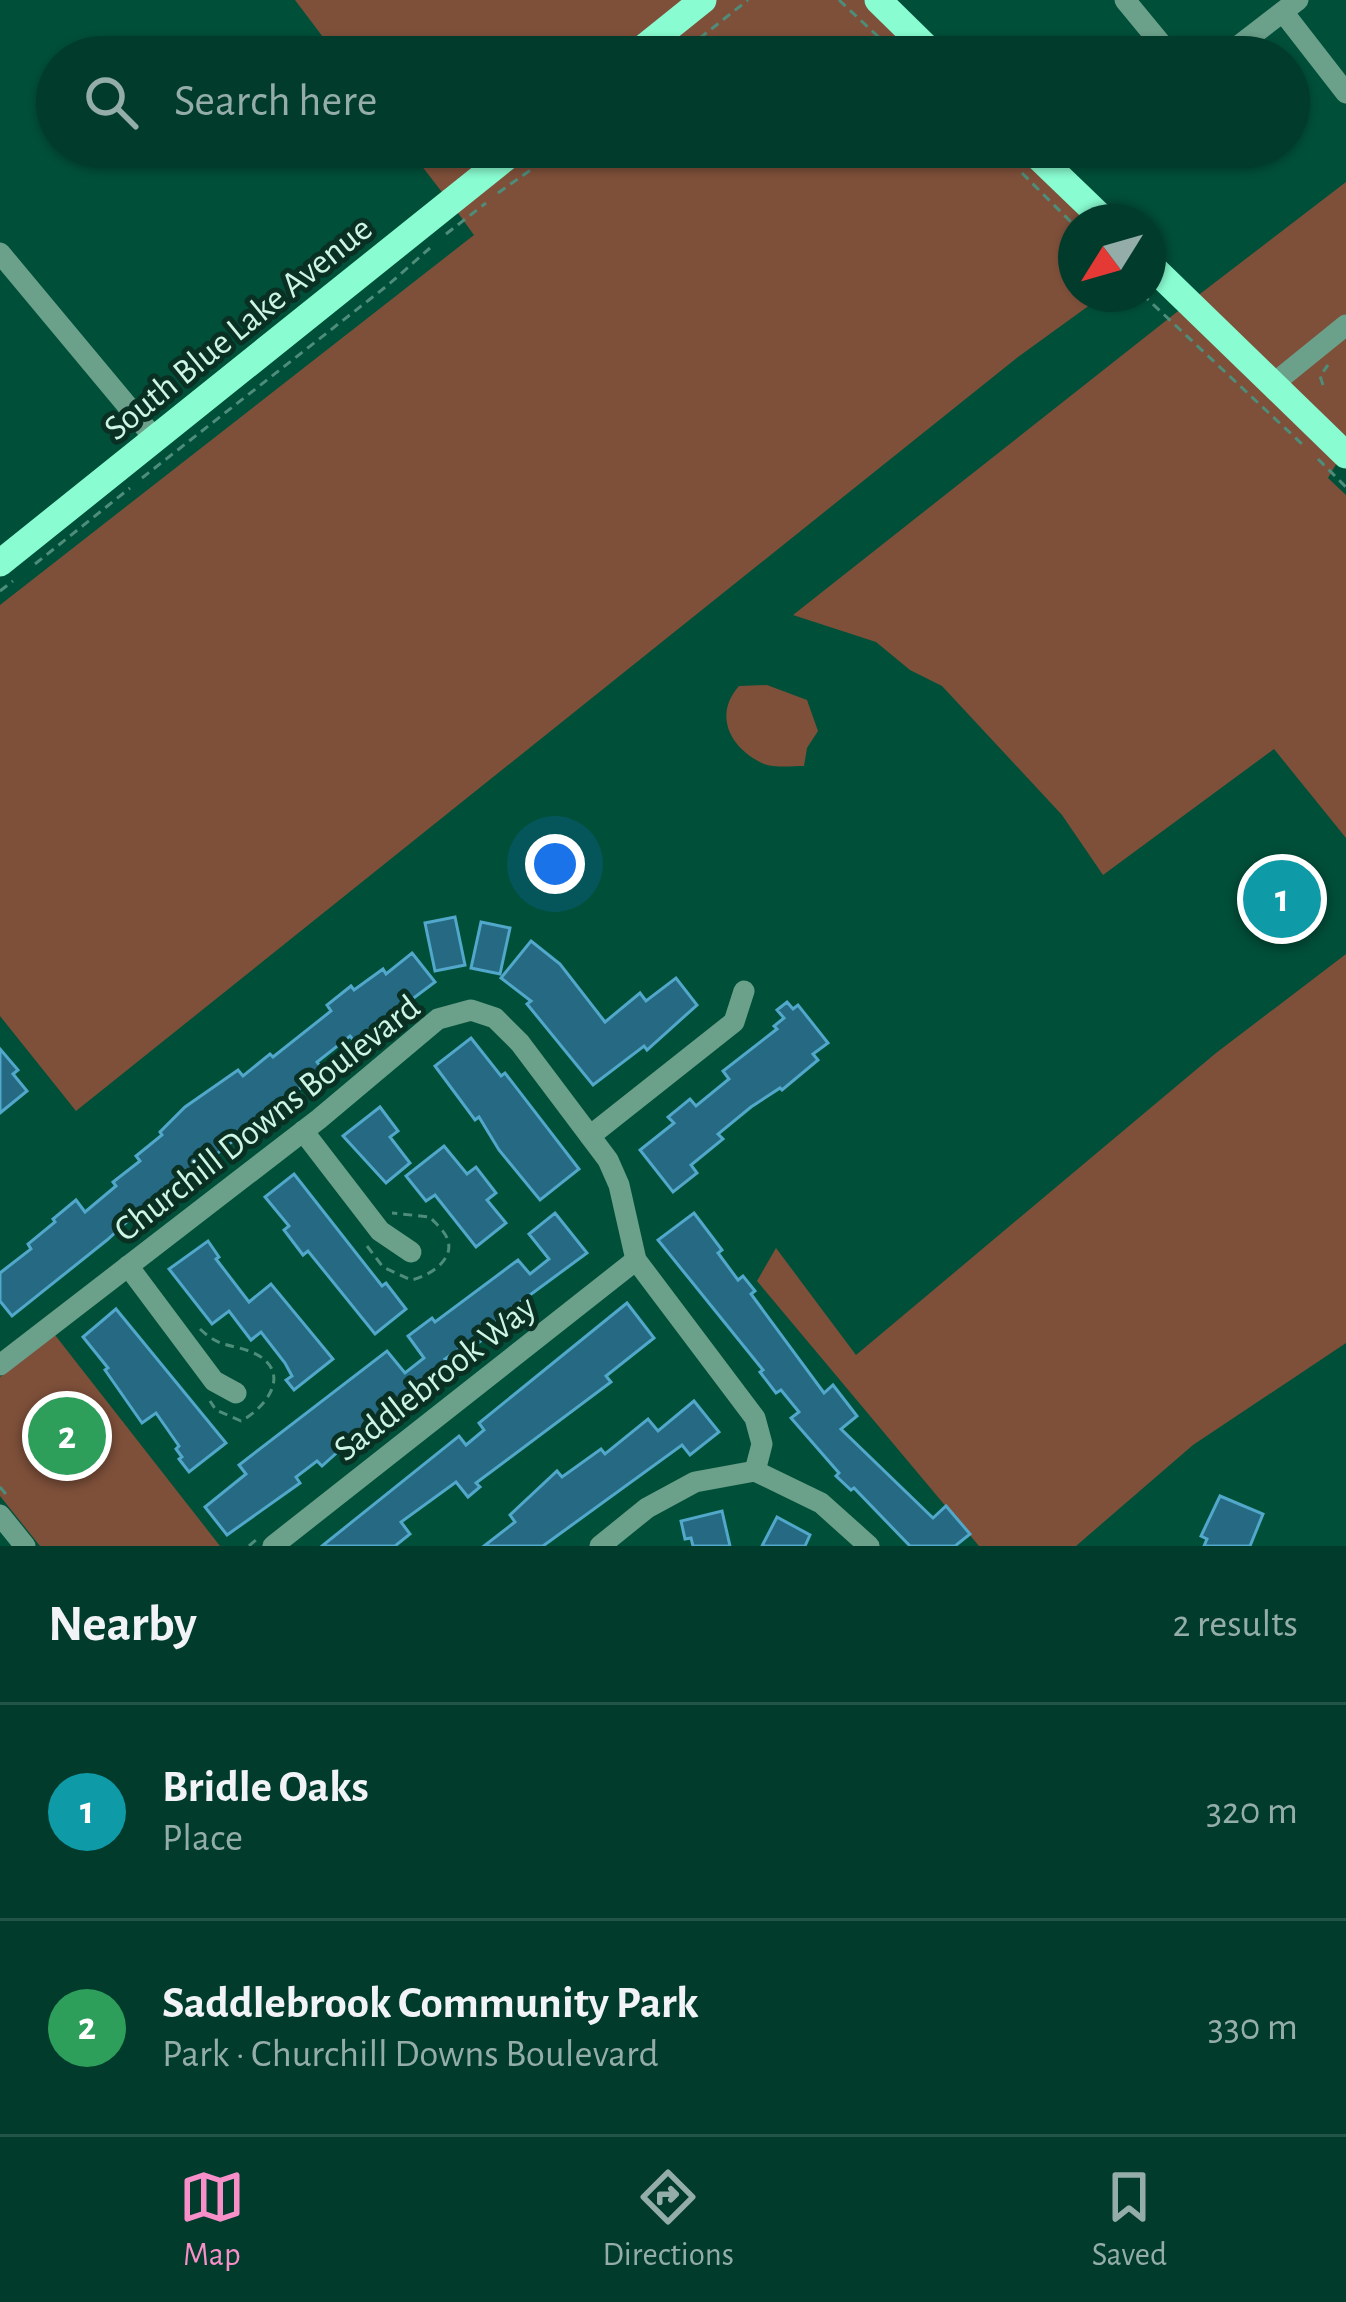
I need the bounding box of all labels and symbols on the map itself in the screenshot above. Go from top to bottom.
north arrow [1058,204,1166,312]
street label: South Blue Lake Avenue [98,210,379,447]
your location [525,834,585,894]
pin: 1 [1243,854,1321,944]
street label: Churchill Downs Boulevard [108,989,427,1249]
street label: Saddlebrook Way [328,1289,543,1468]
pin: 2 [28,1391,106,1481]

